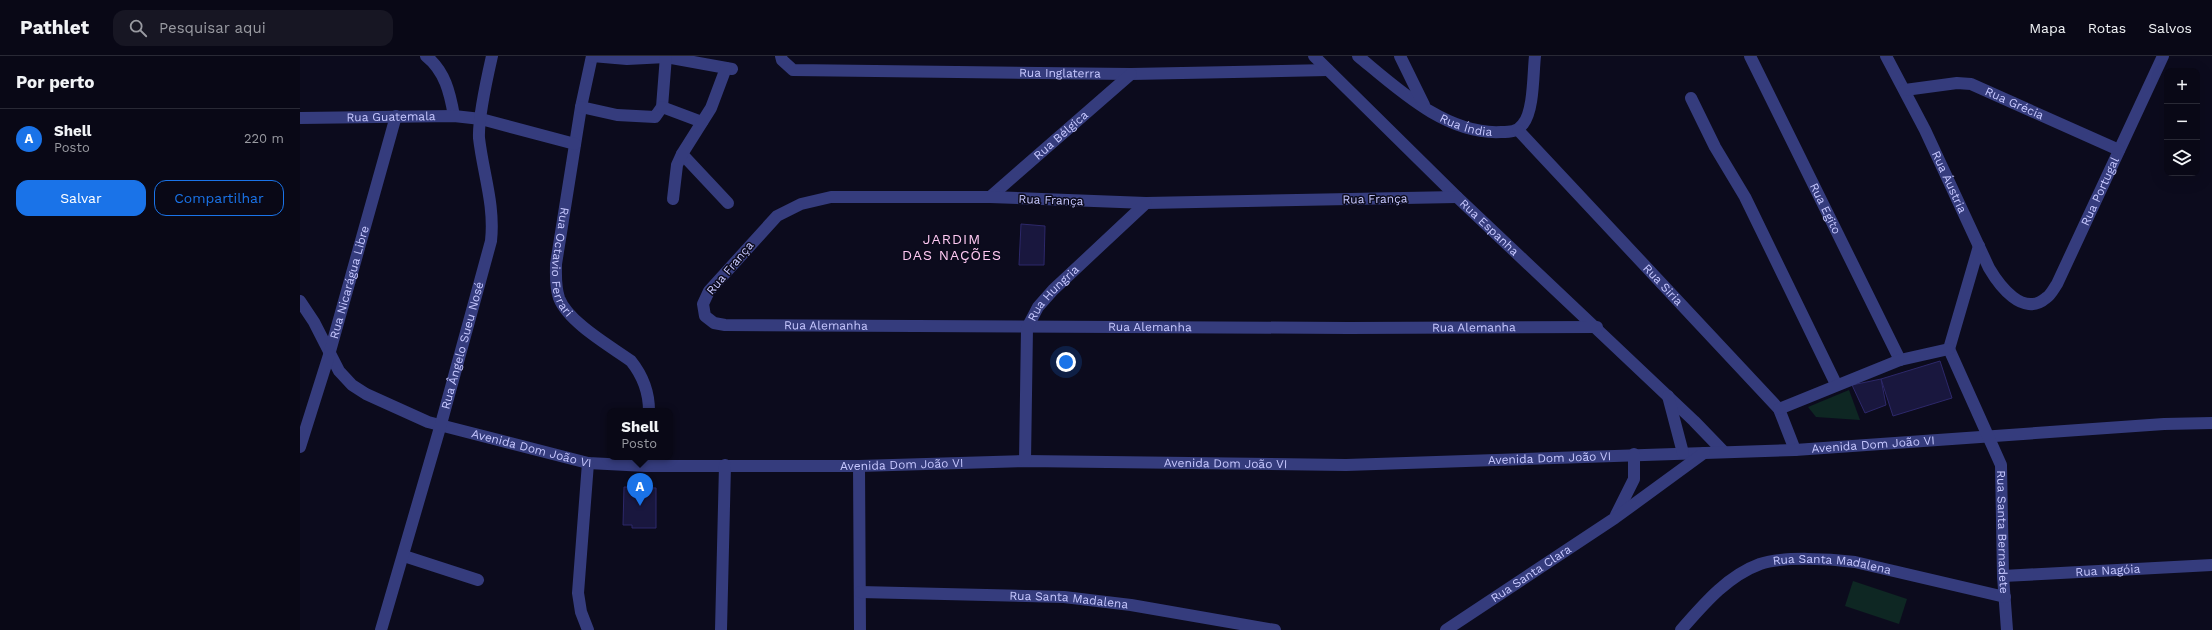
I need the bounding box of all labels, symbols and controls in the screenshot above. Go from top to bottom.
search box [113,10,393,46]
text: Pathlet [20,16,89,39]
icon: search [127,17,149,39]
text: Pesquisar aqui [159,19,266,37]
text: Mapa [2029,20,2066,36]
text: Rotas [2088,20,2126,36]
text: Salvos [2148,20,2192,36]
street label: Rua Inglaterra [1019,66,1101,81]
map controls [2164,68,2200,176]
button: + [2164,68,2200,104]
text: Por perto [16,72,94,92]
street label: Rua Grécia [1983,84,2046,123]
button: − [2164,104,2200,140]
street label: Rua Bélgica [1031,108,1091,163]
street label: Rua Guatemala [346,109,436,124]
street label: Rua Índia [1437,111,1493,139]
text: Shell [54,122,91,140]
text: A [25,131,33,146]
text: 220 m [244,131,284,146]
text: Posto [54,140,90,155]
button: layers [2164,140,2200,176]
street label: Rua Áustria [1929,149,1970,216]
street label: Rua Portugal [2078,155,2122,228]
button: Salvar [16,180,146,216]
button: Compartilhar [154,180,284,216]
street label: Rua Egito [1807,181,1844,236]
street label: Rua França [1342,191,1408,207]
street label: Rua França [1018,192,1084,208]
street label: Rua Espanha [1457,196,1522,259]
street label: Rua Octavio Ferrari [549,206,576,320]
street label: Rua Nicarágua Libre [327,224,372,340]
district label: JARDIM DAS NAÇÕES [902,231,1002,263]
street label: Rua França [704,238,756,297]
street label: Rua Siria [1640,261,1686,309]
street label: Rua Hungria [1025,262,1082,324]
street label: Rua Ângelo Sueu Nosé [438,280,487,411]
street label: Rua Alemanha [784,318,868,333]
street label: Rua Alemanha [1108,320,1192,334]
street label: Rua Alemanha [1432,320,1516,335]
your location [1056,352,1076,372]
popup [607,408,673,460]
text: Shell [621,418,659,436]
street label: Avenida Dom João VI [470,426,592,470]
street label: Avenida Dom João VI [1811,433,1935,456]
text: Posto [621,436,657,451]
street label: Avenida Dom João VI [1488,449,1611,467]
street label: Avenida Dom João VI [840,456,964,473]
street label: Avenida Dom João VI [1164,456,1287,471]
street label: Rua Santa Bernadete [1994,470,2011,594]
pin: A [627,473,653,506]
street label: Rua Santa Clara [1488,542,1574,605]
street label: Rua Santa Madalena [1772,552,1893,577]
street label: Rua Nagóia [2075,562,2141,579]
street label: Rua Santa Madalena [1009,589,1129,612]

